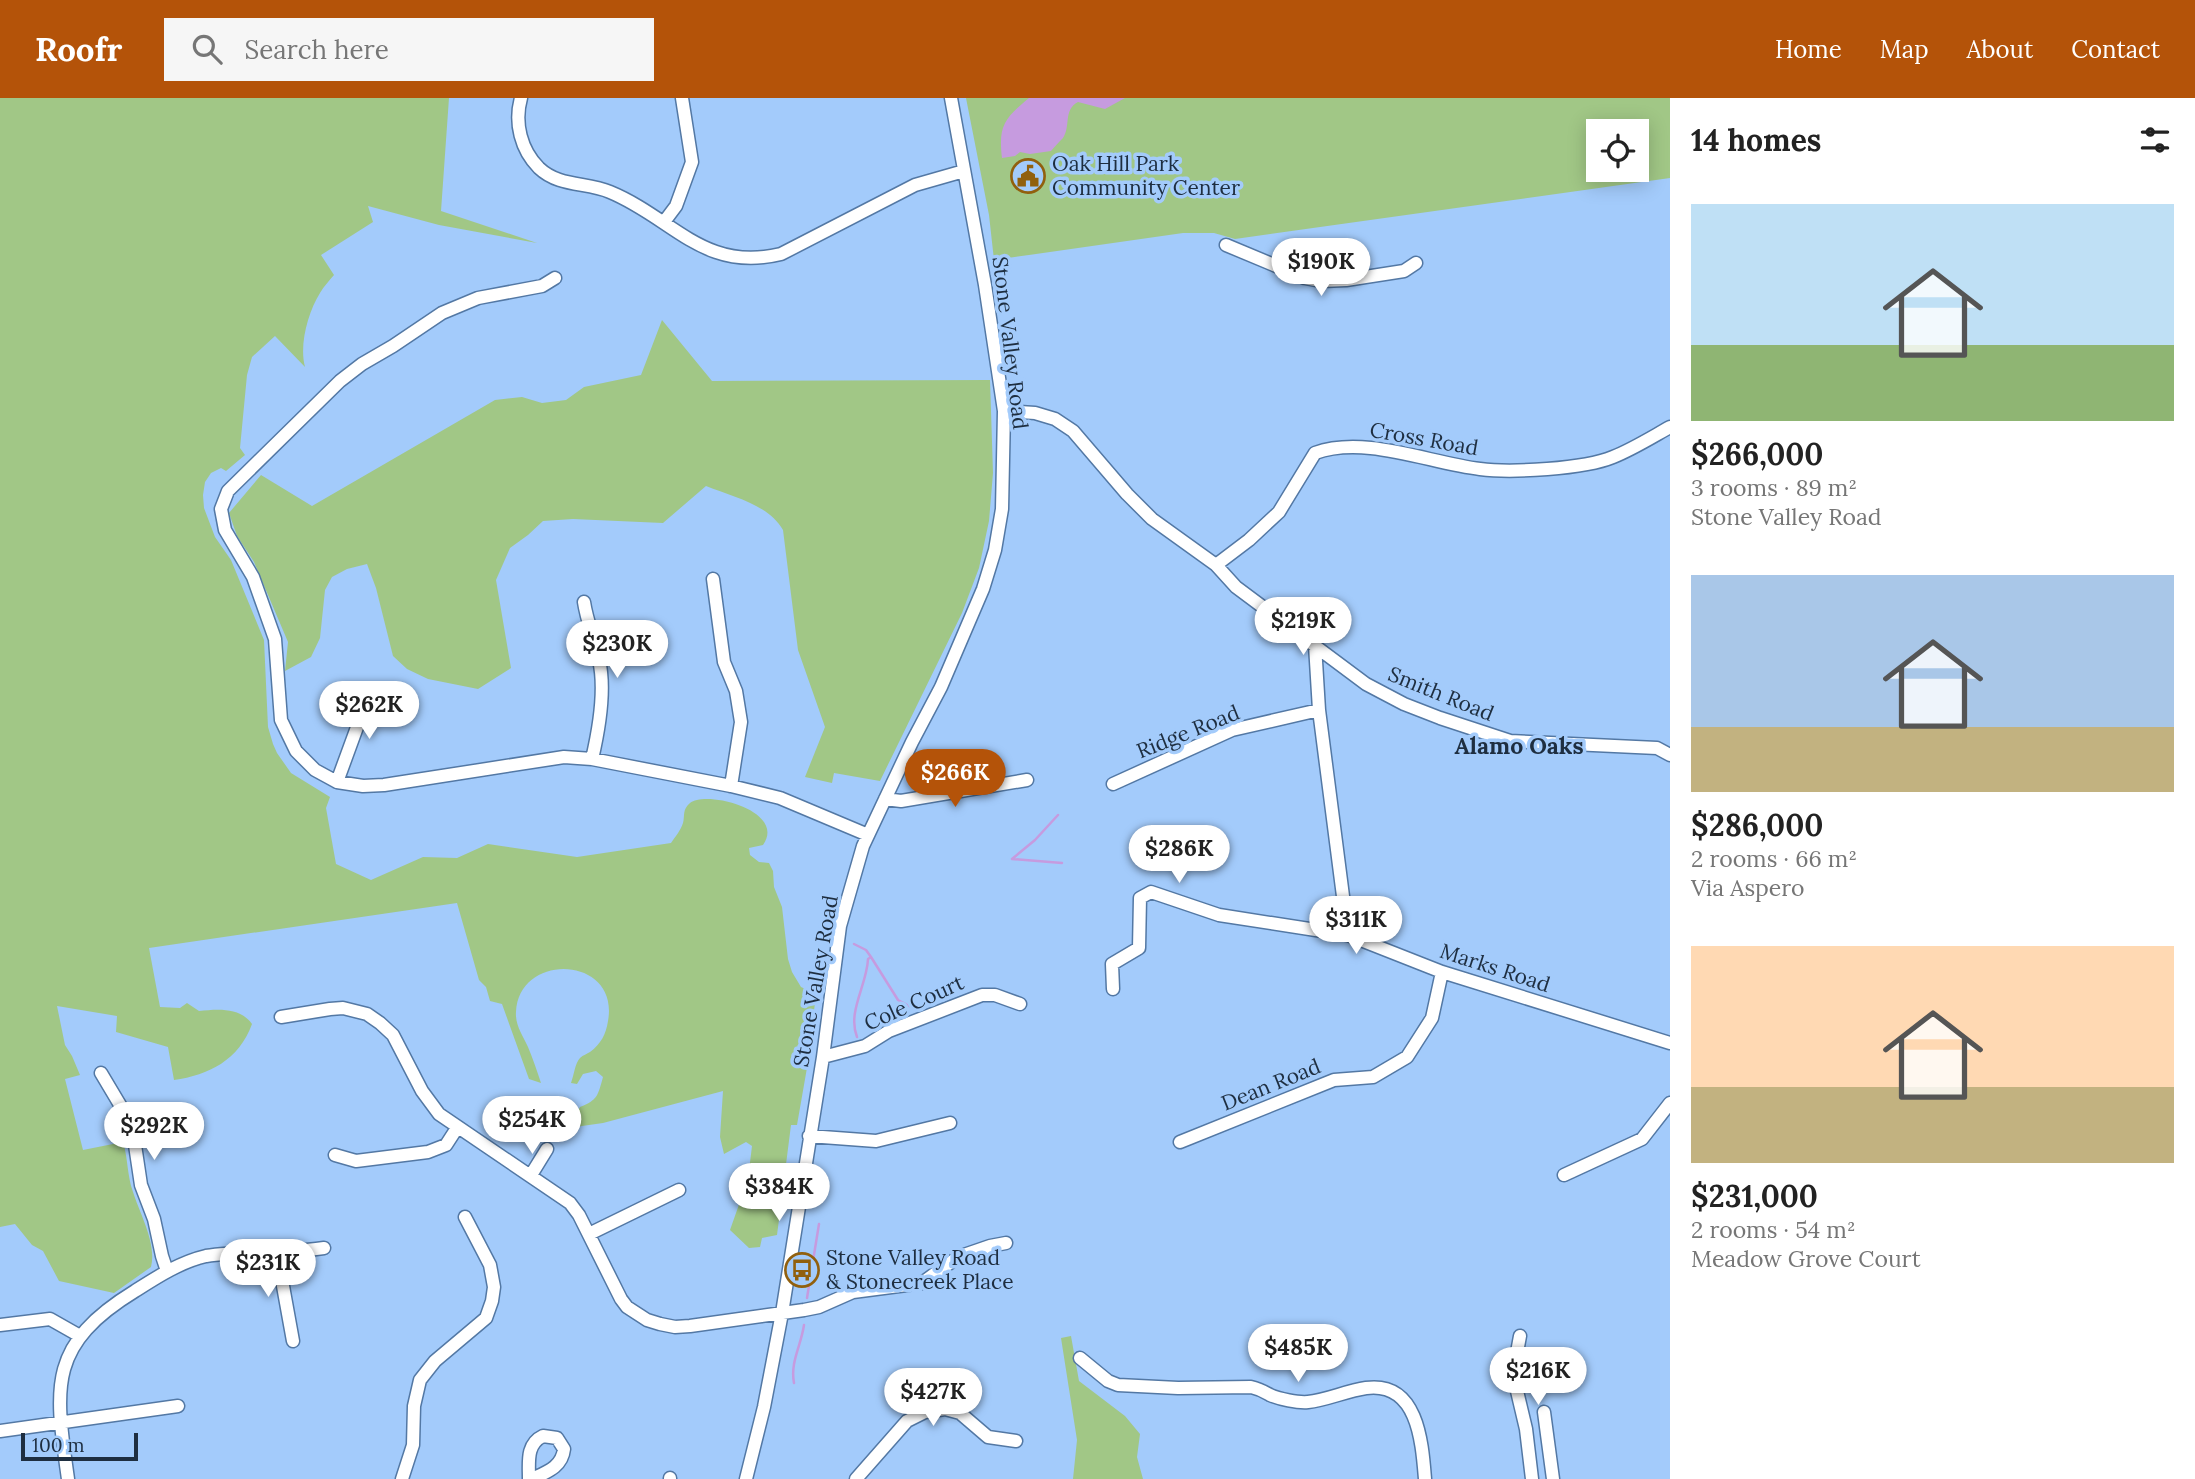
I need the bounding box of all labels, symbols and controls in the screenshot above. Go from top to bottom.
search box [164,18,654,81]
text: Roofr [35,28,122,70]
icon: search [188,30,226,68]
text: Search here [244,33,389,66]
text: Home [1775,34,1842,65]
text: Map [1880,34,1929,65]
text: About [1967,34,2033,65]
text: Contact [2071,34,2160,65]
map controls [1586,119,1649,182]
button: locate [1586,119,1649,182]
text: 14 homes [1691,121,1821,159]
icon: filters [2136,121,2174,159]
place label: Oak Hill Park Community Center [1052,150,1240,201]
public building icon: Oak Hill Park Community Center [1009,157,1047,195]
pin: $190K [1272,238,1370,298]
text: $190K [1287,246,1355,275]
icon: home [1870,250,1996,376]
street label: Stone Valley Road [986,255,1034,431]
street label: Cross Road [1368,416,1480,461]
text: $266,000 [1691,435,1823,473]
text: 3 rooms · 89 m² [1691,473,1857,502]
text: Stone Valley Road [1691,502,1882,531]
pin: $219K [1254,598,1352,657]
text: $219K [1271,605,1335,634]
pin: $230K [568,620,666,680]
icon: home [1870,621,1996,747]
text: $230K [582,628,652,657]
street label: Smith Road [1384,660,1498,727]
pin: $262K [320,682,418,741]
text: $262K [335,689,403,718]
street label: Ridge Road [1132,699,1243,764]
district label: Alamo Oaks [1454,731,1584,760]
pin: $266K [906,750,1004,809]
text: $266K [921,757,989,786]
text: $286,000 [1691,806,1823,844]
pin: $286K [1130,826,1228,885]
text: $286K [1145,833,1213,862]
text: 2 rooms · 66 m² [1691,844,1857,873]
text: Via Aspero [1691,873,1805,902]
street label: Stone Valley Road [787,893,844,1069]
pin: $311K [1307,896,1405,956]
text: $311K [1325,904,1387,933]
street label: Marks Road [1437,937,1554,998]
street label: Cole Court [860,968,969,1037]
icon: home [1870,992,1996,1118]
street label: Dean Road [1217,1052,1324,1117]
pin: $254K [483,1096,581,1156]
pin: $292K [105,1102,203,1162]
text: $254K [498,1104,566,1133]
text: $292K [120,1110,188,1139]
pin: $384K [730,1164,828,1223]
text: $384K [745,1171,813,1200]
text: $231,000 [1691,1177,1818,1215]
text: 2 rooms · 54 m² [1691,1215,1856,1244]
pin: $231K [219,1240,317,1299]
place label: Stone Valley Road & Stonecreek Place [826,1244,1014,1295]
text: Meadow Grove Court [1691,1244,1921,1273]
text: $231K [236,1247,300,1276]
bus stop icon: Stone Valley Road & Stonecreek Place [783,1251,821,1289]
pin: $485K [1249,1324,1347,1384]
text: $485K [1264,1332,1332,1361]
pin: $216K [1489,1348,1587,1407]
text: $216K [1506,1355,1570,1384]
pin: $427K [884,1368,982,1428]
text: $427K [900,1376,966,1405]
scale bar [21,1430,138,1462]
text: 100 m [32,1433,85,1457]

